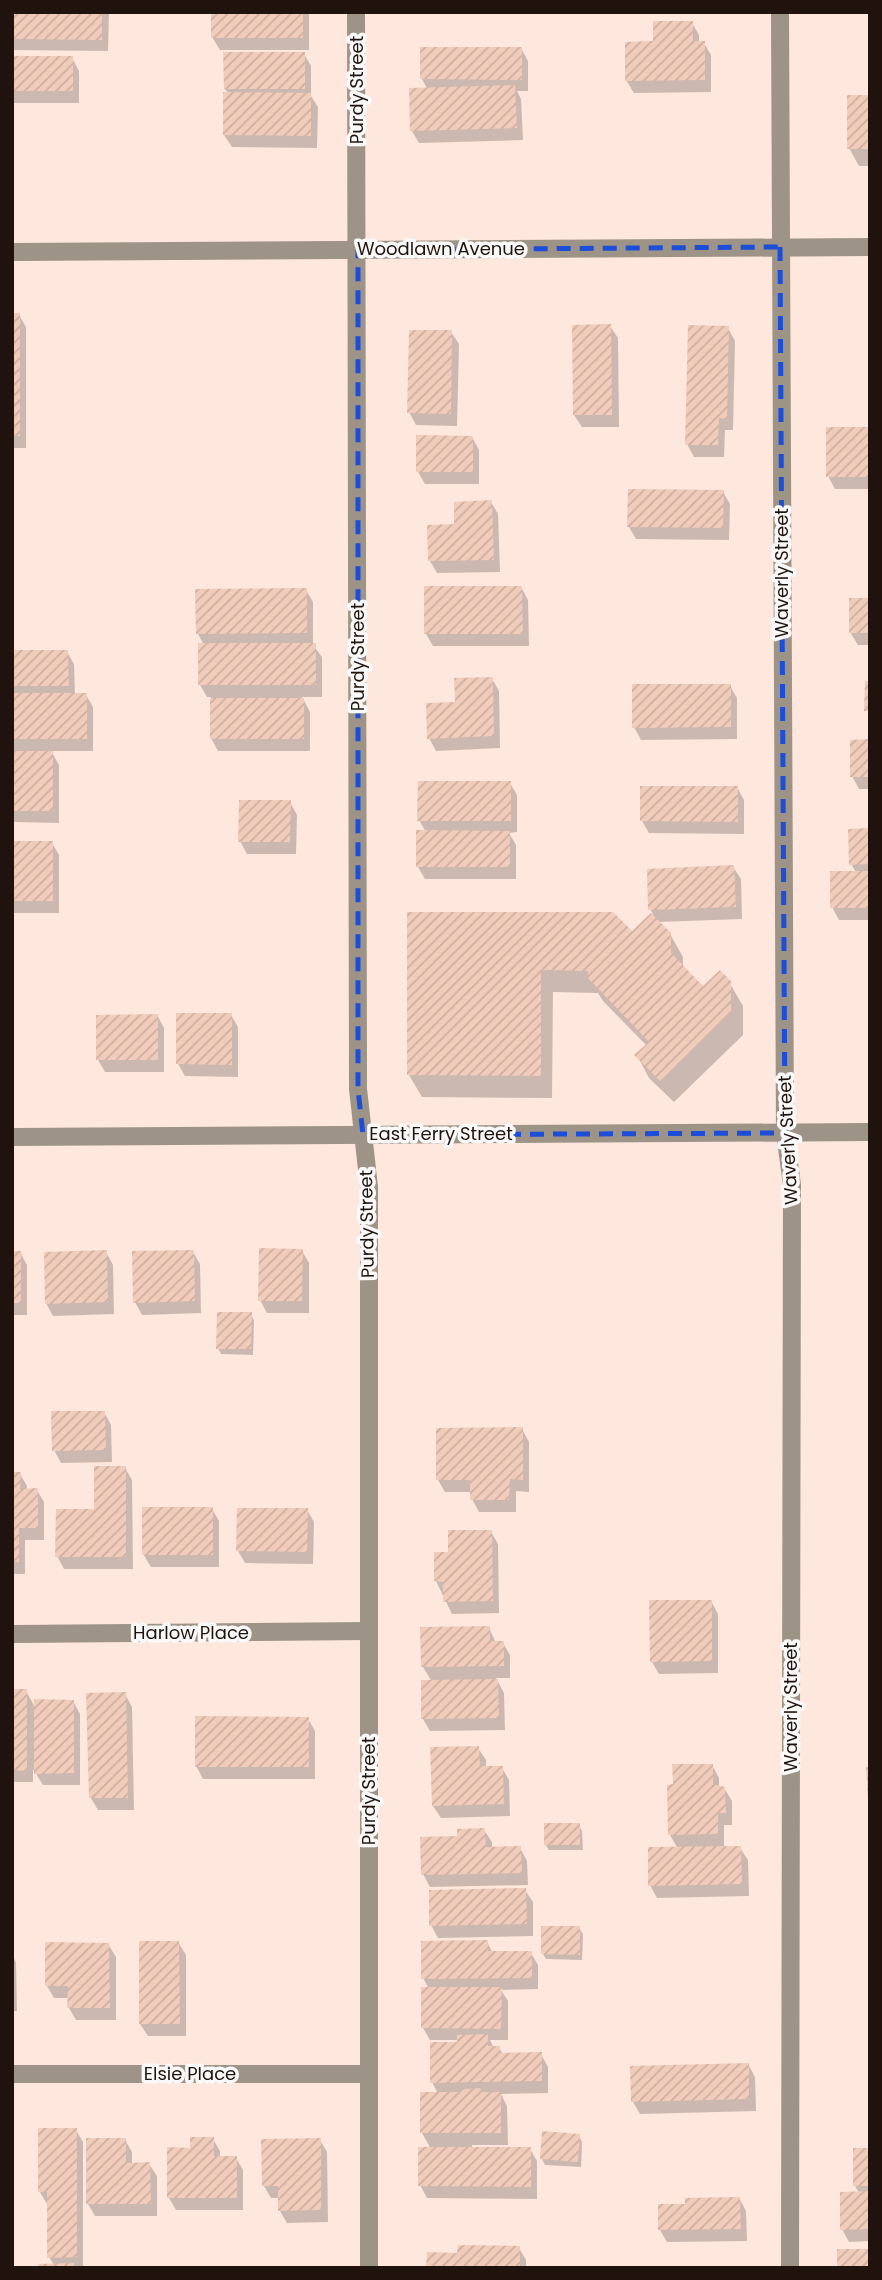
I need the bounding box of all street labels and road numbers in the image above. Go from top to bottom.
street label: Purdy Street [344,36,369,144]
street label: Woodlawn Avenue [357,236,525,261]
street label: Waverly Street [769,508,794,638]
street label: Purdy Street [345,603,370,711]
street label: Waverly Street [772,1075,803,1205]
street label: East Ferry Street [369,1121,513,1146]
street label: Purdy Street [353,1170,380,1278]
street label: Harlow Place [133,1620,249,1645]
street label: Waverly Street [778,1642,803,1772]
street label: Purdy Street [356,1737,381,1845]
street label: Elsie Place [144,2061,236,2086]

